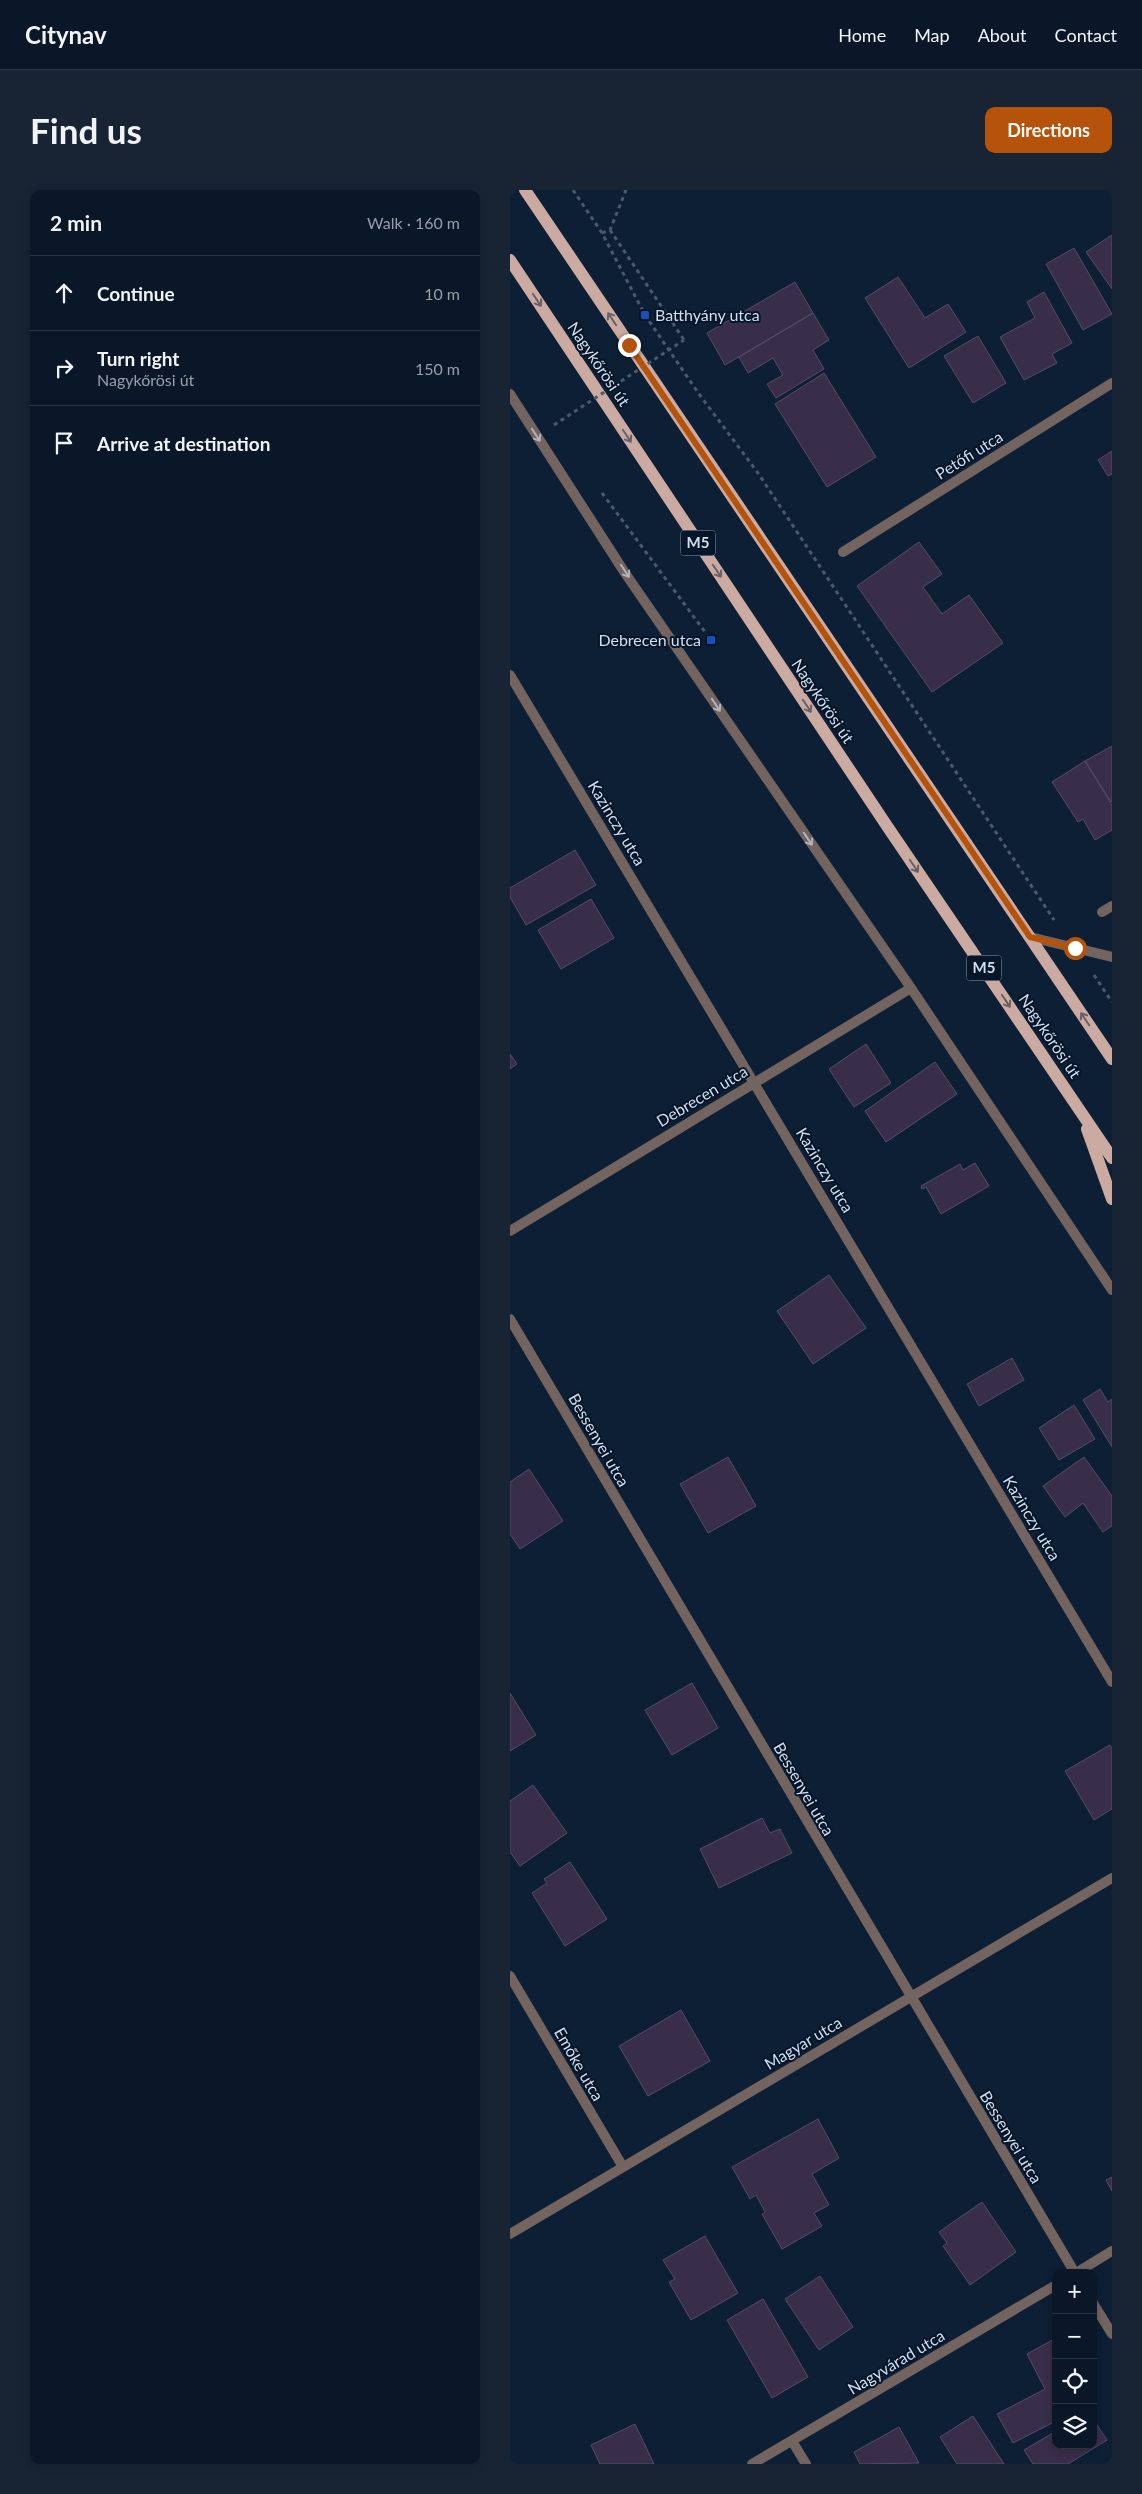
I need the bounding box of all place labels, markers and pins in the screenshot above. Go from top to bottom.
place label: Batthyány utca [655,305,760,324]
marker: Batthyány utca [639,309,651,321]
place label: Debrecen utca [598,630,701,649]
marker: Debrecen utca [705,634,717,646]

